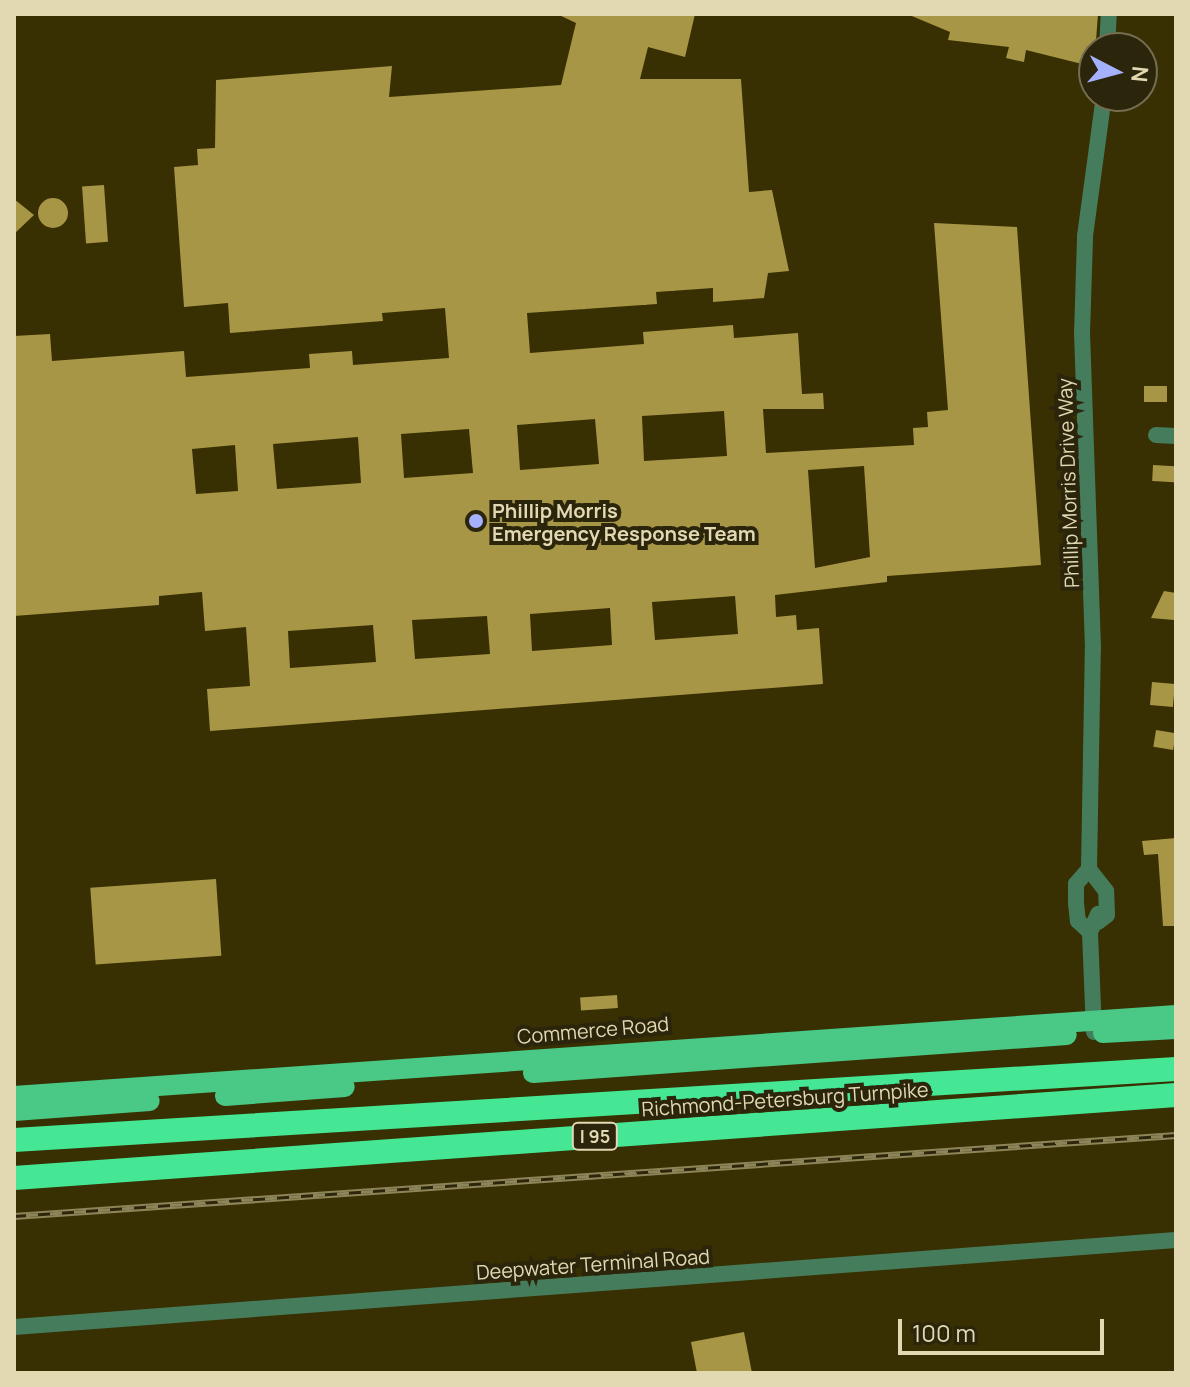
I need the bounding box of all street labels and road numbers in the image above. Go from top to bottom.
street label: Phillip Morris Drive Way [1052,377,1084,589]
street label: Commerce Road [516,1011,670,1049]
street label: Richmond-Petersburg Turnpike [641,1077,929,1121]
road number: I 95 [571,1122,619,1150]
street label: Deepwater Terminal Road [475,1244,711,1284]

